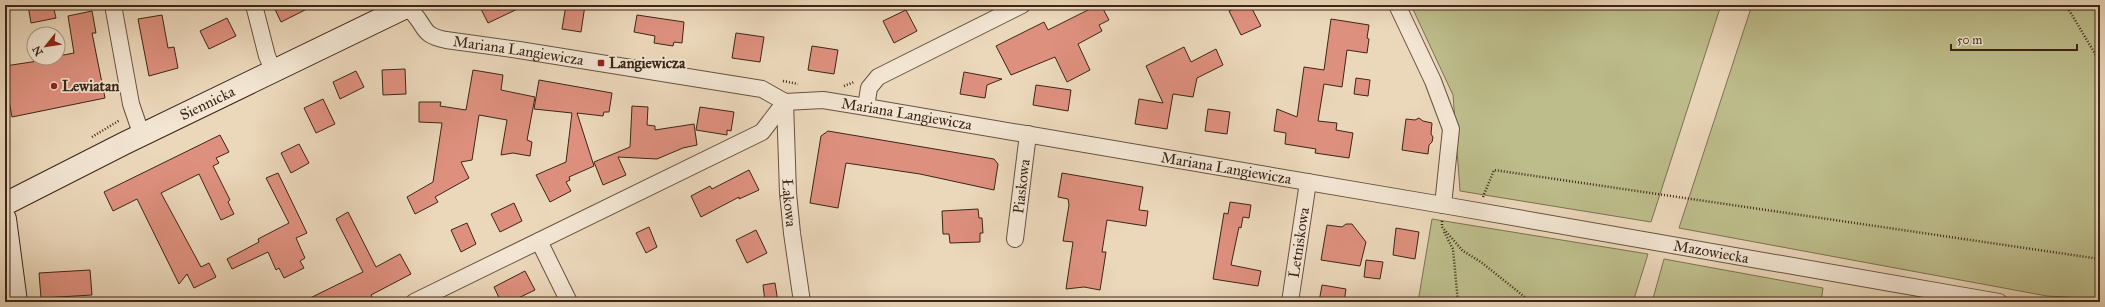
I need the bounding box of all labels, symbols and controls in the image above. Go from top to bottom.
north arrow [26,26,66,66]
scale bar [1951,26,2077,52]
street label: Mariana Langiewicza [452,32,586,69]
text: 50 m [1957,33,1982,47]
text: N [29,43,46,58]
place label: Langiewicza [609,54,686,73]
marker: Langiewicza [596,58,606,68]
place label: Lewiatan [62,77,120,95]
marker: Lewiatan [49,81,59,91]
street label: Siennicka [177,82,238,124]
street label: Mariana Langiewicza [840,94,974,134]
street label: Mariana Langiewicza [1160,148,1293,188]
street label: Piaskowa [1009,157,1034,215]
street label: Łąkowa [779,179,800,228]
street label: Letniskowa [1285,206,1313,279]
street label: Mazowiecka [1672,236,1751,267]

